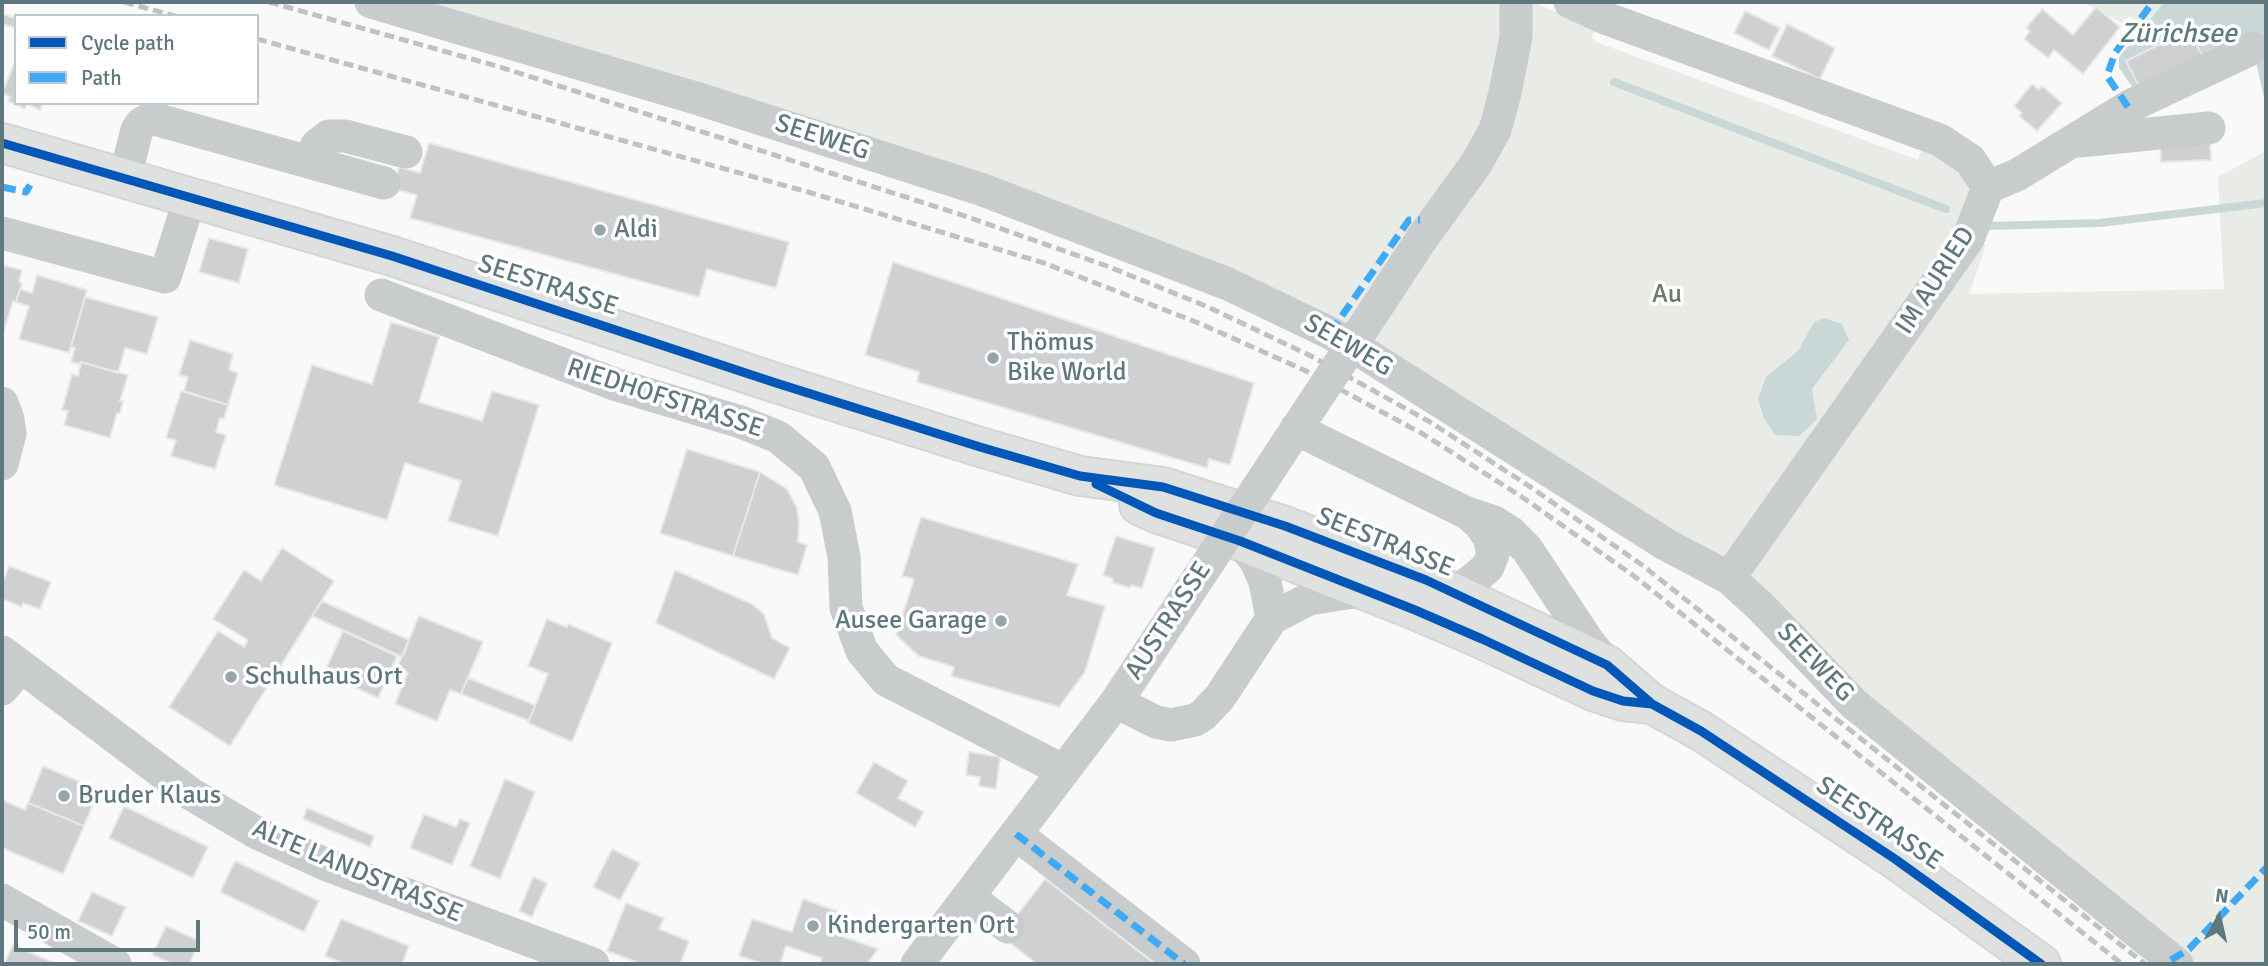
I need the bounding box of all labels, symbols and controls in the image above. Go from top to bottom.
legend [14,14,259,105]
water label: Zürichsee [2119,18,2237,52]
text: Cycle path [81,30,175,56]
text: Path [81,65,122,91]
street label: SEEWEG [771,108,873,168]
place label: Aldi [614,214,658,246]
street label: IM AURIED [1890,221,1982,341]
marker: Aldi [592,222,608,238]
street label: SEESTRASSE [474,249,622,323]
park label: Au [1652,279,1682,311]
street label: SEEWEG [1298,308,1398,384]
place label: Thömus Bike World [1007,327,1126,388]
marker: Thömus Bike World [985,350,1001,366]
street label: RIEDHOFSTRASSE [563,353,767,445]
street label: SEESTRASSE [1312,501,1458,585]
street label: AUSTRASSE [1119,556,1219,686]
place label: Ausee Garage [835,605,987,637]
marker: Ausee Garage [993,613,1009,629]
street label: SEEWEG [1770,617,1860,709]
place label: Schulhaus Ort [245,661,403,693]
marker: Schulhaus Ort [223,669,239,685]
street label: SEESTRASSE [1810,770,1948,878]
place label: Bruder Klaus [78,780,221,812]
marker: Bruder Klaus [56,788,72,804]
street label: ALTE LANDSTRASSE [247,814,467,930]
north arrow [2184,882,2254,952]
text: N [2214,883,2230,909]
scale bar [18,906,203,950]
place label: Kindergarten Ort [827,910,1015,942]
marker: Kindergarten Ort [805,918,821,934]
text: 50 m [27,919,71,945]

